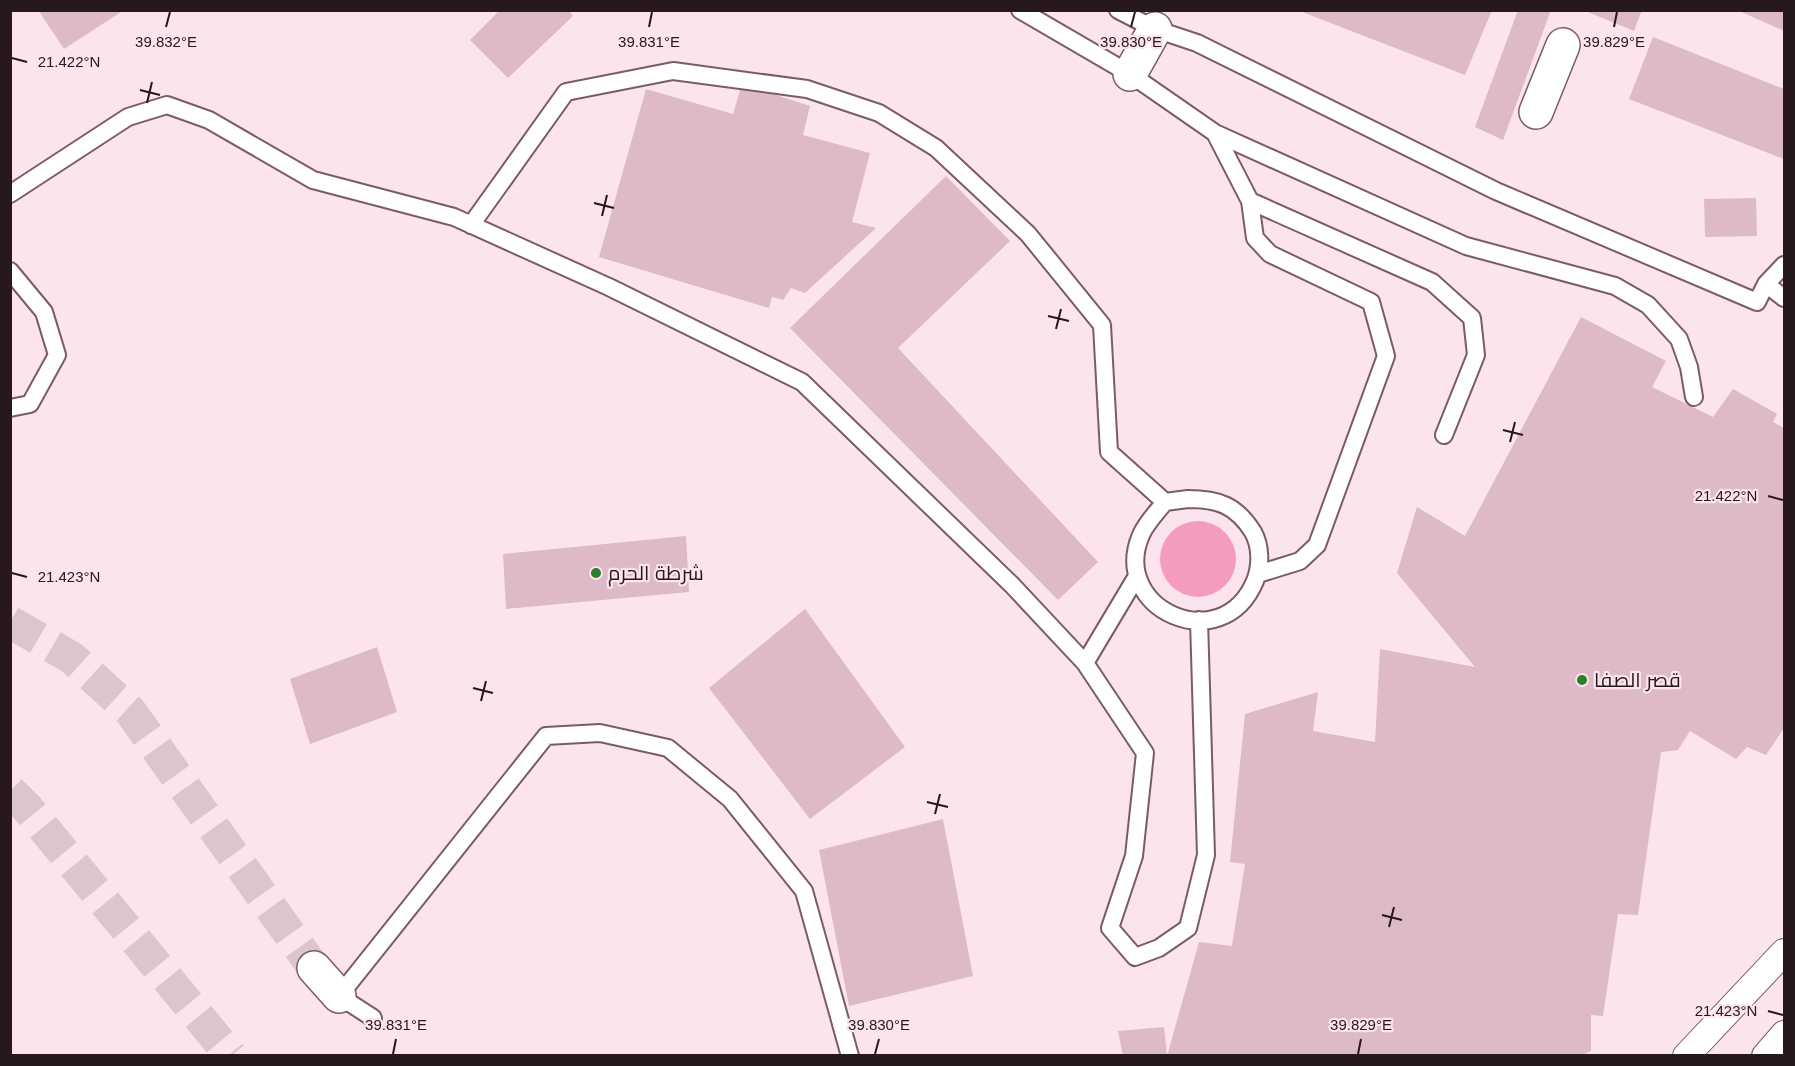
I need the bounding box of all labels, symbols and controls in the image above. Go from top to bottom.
text: 39.832°E [135,33,197,50]
text: 39.831°E [618,33,680,50]
text: 39.830°E [1100,33,1162,50]
text: 39.829°E [1583,33,1645,50]
text: 21.422°N [38,53,100,70]
text: 21.422°N [1695,487,1757,504]
place label: شرطة الحرم [608,562,704,587]
marker: شرطة الحرم [589,566,603,580]
text: 21.423°N [38,568,100,585]
place label: قصر الصفا [1594,669,1681,692]
marker: قصر الصفا [1575,673,1589,687]
text: 21.423°N [1695,1002,1757,1019]
text: 39.831°E [365,1016,427,1033]
text: 39.830°E [848,1016,910,1033]
text: 39.829°E [1330,1016,1392,1033]

